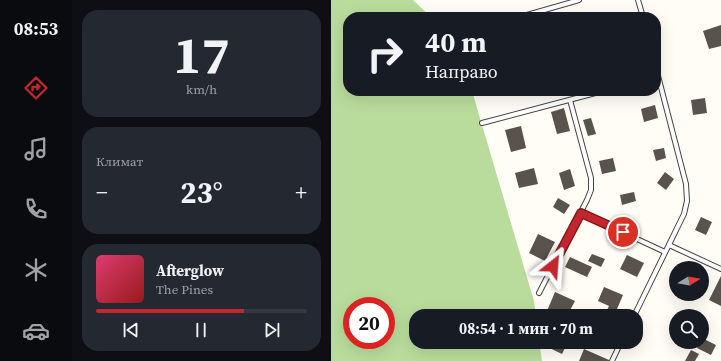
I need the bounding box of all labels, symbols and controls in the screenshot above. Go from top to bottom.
text: 08:53 [14,16,58,41]
text: 17 [173,19,230,90]
text: 40 m [425,23,487,61]
icon: right [359,28,411,80]
text: Направо [425,59,498,84]
icon: directions [22,74,50,102]
text: km/h [186,81,217,98]
icon: music [22,135,50,163]
text: Климат [96,153,143,170]
text: 23° [180,172,223,213]
text: − [96,177,108,207]
text: + [295,177,307,207]
icon: phone [22,195,50,223]
pin [606,215,640,249]
icon: arrive [612,221,634,243]
position arrow [532,245,574,287]
icon: climate [22,256,50,284]
text: Afterglow [156,260,224,281]
north arrow [669,261,709,301]
map controls [669,261,709,349]
text: The Pines [156,281,213,298]
speed limit sign: 20 [343,297,395,349]
button: search [669,309,709,349]
icon: car [22,317,50,345]
text: 08:54 · 1 мин · 70 m [459,318,593,339]
icon: previous [120,319,142,341]
icon: pause [190,319,212,341]
icon: next [261,319,283,341]

